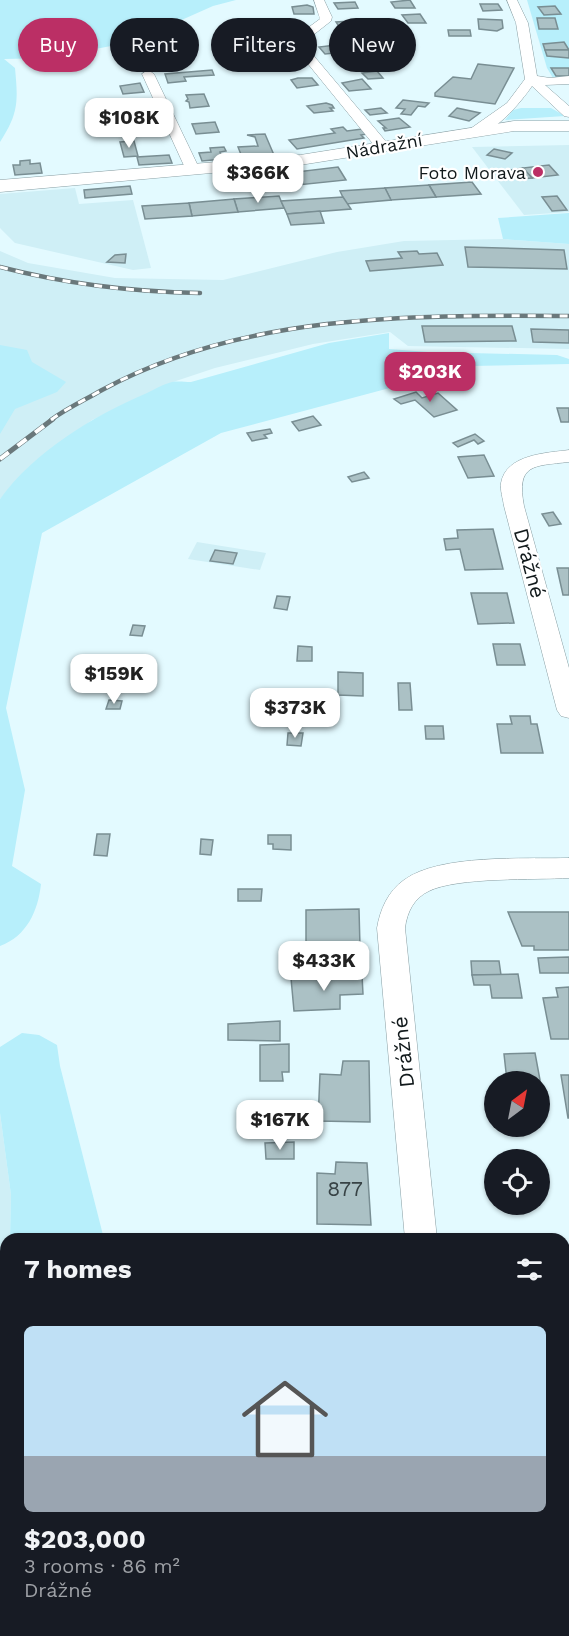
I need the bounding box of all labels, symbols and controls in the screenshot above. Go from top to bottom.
chip: Buy [18,18,98,72]
chip: Rent [110,18,199,72]
chip: Filters [211,18,317,72]
chip: New [329,18,416,72]
pin: $108K [87,98,171,149]
text: $108K [99,105,159,129]
street label: Nádražní [344,129,424,163]
pin: $366K [216,153,300,204]
text: $366K [226,160,290,184]
place label: Foto Morava [419,162,526,183]
marker: Foto Morava [531,165,545,179]
pin: $203K [388,352,472,403]
text: $203K [398,359,462,383]
street label: Drážné [509,525,551,601]
pin: $159K [72,654,156,705]
text: $159K [84,661,144,685]
pin: $373K [253,688,337,739]
text: $373K [264,695,326,719]
pin: $433K [282,941,366,992]
text: $433K [292,948,356,972]
street label: Drážné [387,1015,419,1089]
north arrow [484,1071,550,1137]
map controls [484,1071,550,1215]
pin: $167K [238,1100,322,1151]
text: $167K [250,1107,310,1131]
button: locate [484,1149,550,1215]
house number: 877 [327,1176,363,1201]
icon: filters [513,1253,546,1286]
text: 7 homes [24,1254,132,1284]
icon: home [231,1365,339,1473]
text: $203,000 [24,1524,146,1554]
text: 3 rooms · 86 m² [24,1554,180,1578]
text: Drážné [24,1578,92,1602]

